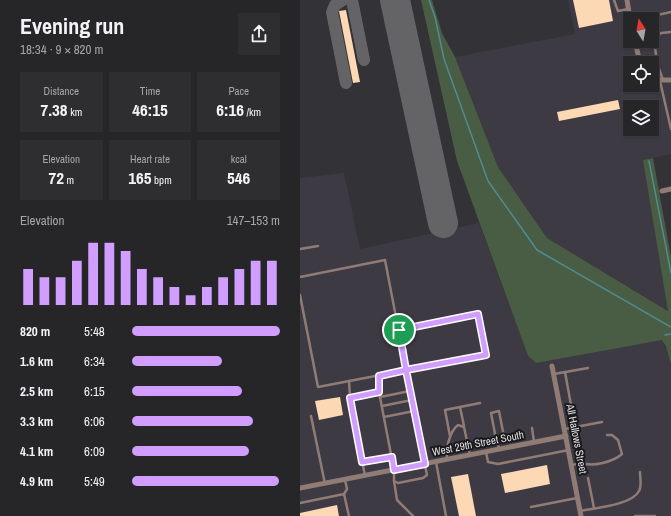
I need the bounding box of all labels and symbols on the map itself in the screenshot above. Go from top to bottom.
north arrow [623,12,659,48]
pin [382,313,416,347]
street label: All Hallows Street [563,402,591,476]
street label: West 29th Street South [431,427,525,459]

